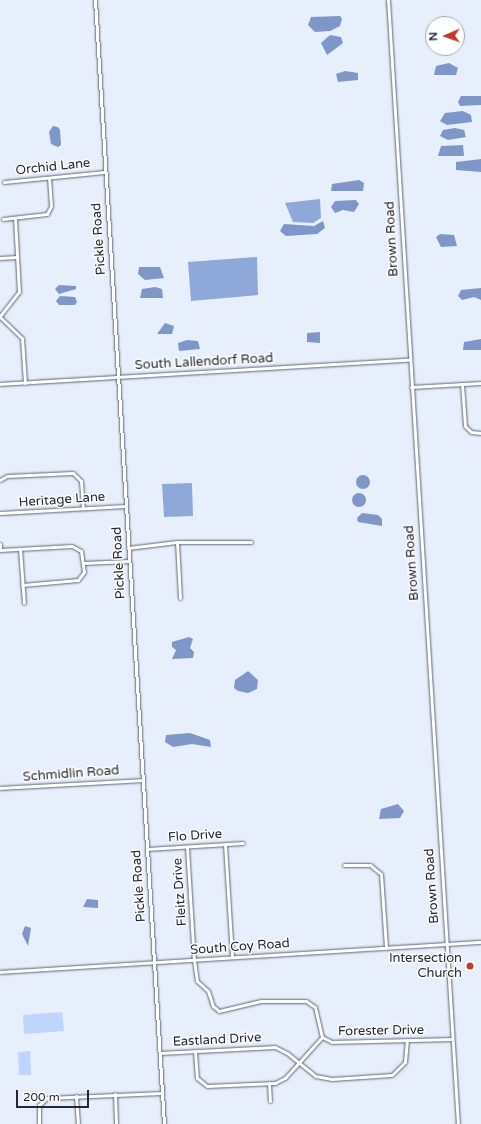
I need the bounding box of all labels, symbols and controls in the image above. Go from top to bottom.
north arrow [425,16,465,56]
text: N [427,32,440,41]
street label: Orchid Lane [15,155,91,179]
street label: Brown Road [382,201,402,277]
street label: Pickle Road [89,202,109,276]
street label: South Lallendorf Road [134,351,274,373]
street label: Heritage Lane [18,489,106,511]
street label: Brown Road [402,525,422,601]
street label: Pickle Road [109,526,129,600]
street label: Schmidlin Road [22,763,120,785]
street label: Flo Drive [167,826,223,846]
street label: Brown Road [422,848,442,924]
street label: Pickle Road [129,849,149,923]
street label: Fleitz Drive [170,857,190,927]
street label: South Coy Road [190,936,290,958]
place label: Intersection Church [389,951,462,982]
marker: Intersection Church [465,961,475,971]
street label: Forester Drive [338,1022,424,1040]
street label: Eastland Drive [172,1030,262,1050]
scale bar [18,1082,91,1108]
text: 200 m [23,1090,60,1104]

